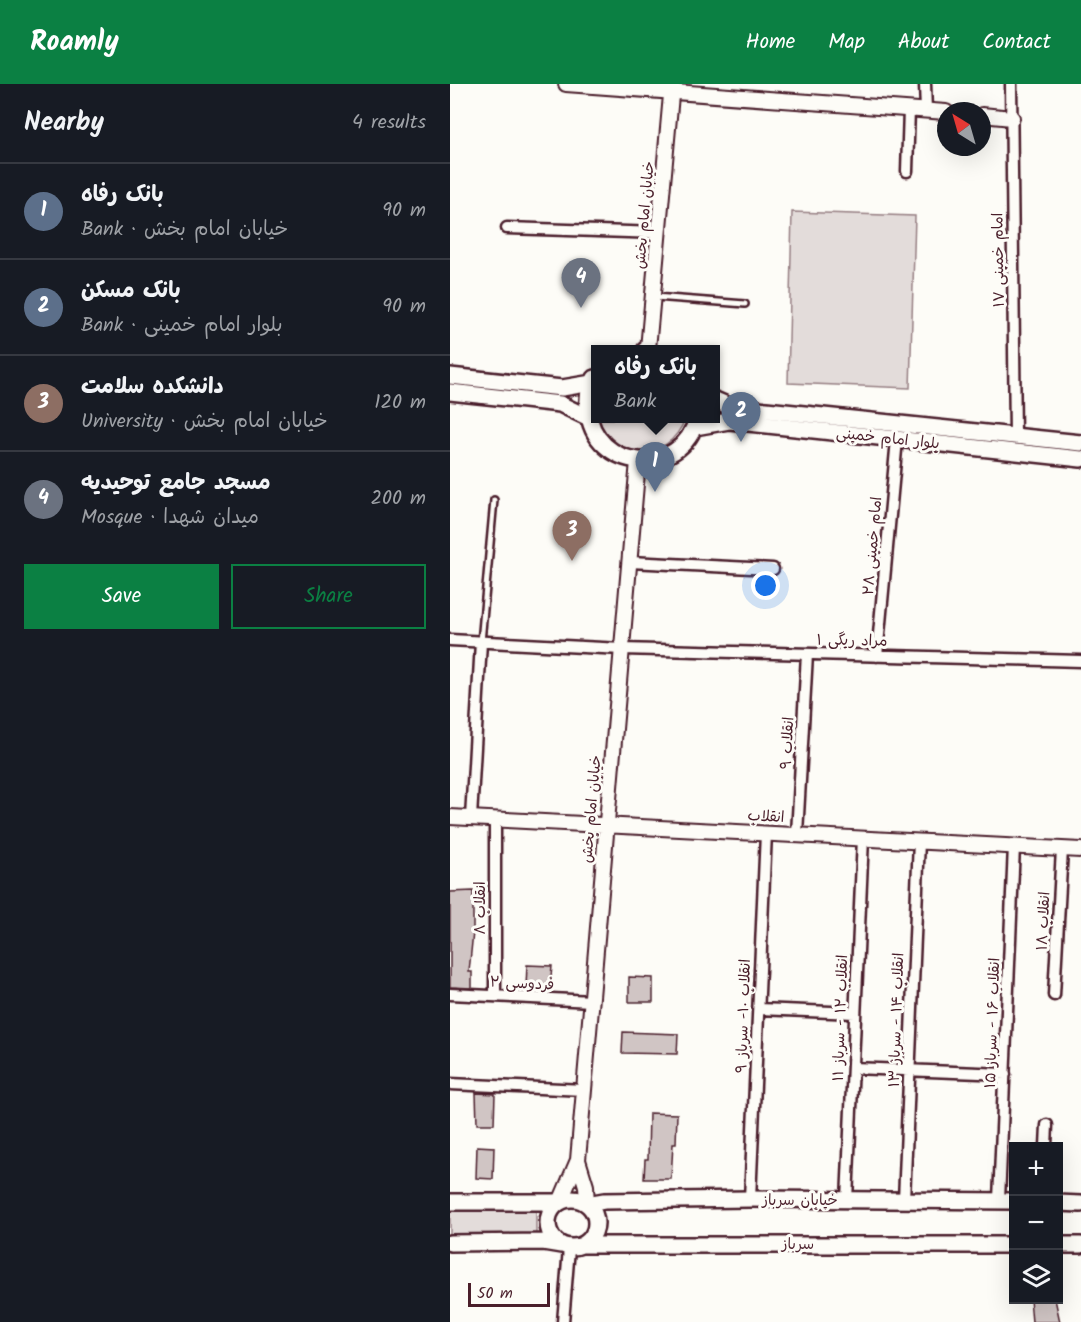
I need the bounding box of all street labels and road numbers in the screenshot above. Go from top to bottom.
street label: خیابان امام بخش [628,160,662,270]
street label: امام خمینی ۱۷ [986,212,1012,308]
street label: بلوار امام خمینی [835,422,941,456]
street label: امام خمینی ۲۸ [857,496,889,597]
street label: مراد ریگی ۱ [816,628,888,654]
street label: انقلاب ۹ [775,716,801,770]
street label: خیابان امام بخش [575,754,609,864]
street label: انقلاب [747,804,785,830]
street label: انقلاب ۸ [469,881,493,935]
street label: انقلاب ۱۸ [1030,891,1058,951]
street label: انقلاب ۱۴ - سرباز ۱۳ [883,952,911,1088]
street label: انقلاب ۱۲ - سرباز ۱۱ [827,954,855,1082]
street label: انقلاب ۱۶ - سرباز ۱۵ [979,957,1007,1089]
street label: انقلاب ۱۰- سرباز ۹ [730,959,758,1073]
street label: فردوسی ۲ [489,970,555,998]
street label: خیابان سرباز [761,1189,838,1213]
street label: سرباز [781,1233,814,1257]

